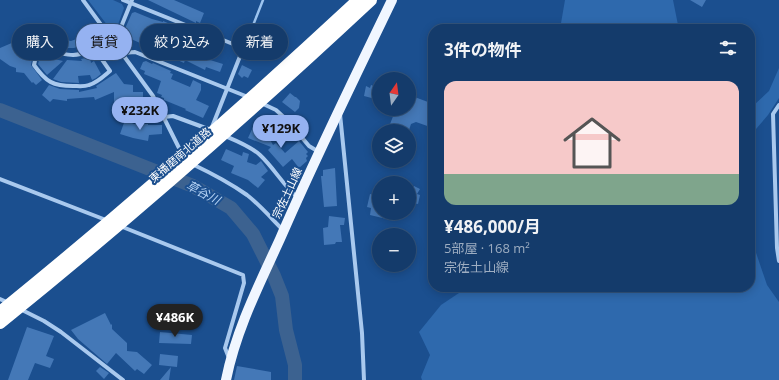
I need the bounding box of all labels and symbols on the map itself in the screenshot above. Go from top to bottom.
north arrow [372,72,416,116]
pin: ¥232K [112,97,168,131]
pin: ¥129K [253,115,309,149]
street label: 東播磨南北道路 [146,124,214,186]
street label: 宗佐土山線 [268,165,305,221]
water label: 草谷川 [183,177,225,209]
pin: ¥486K [147,304,203,338]

